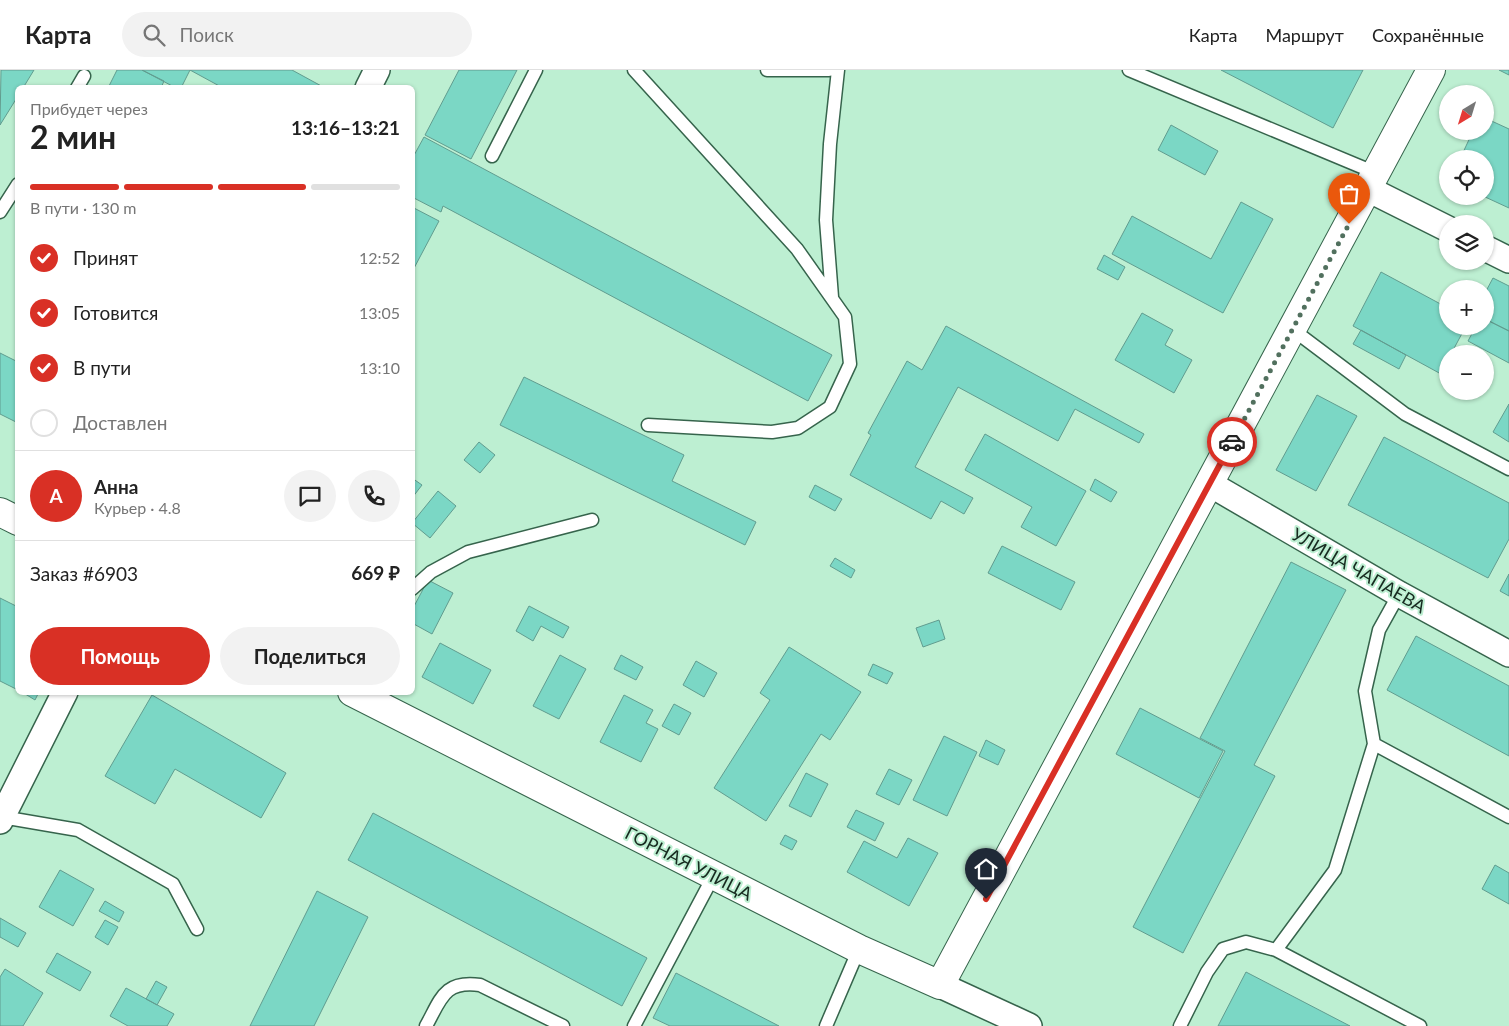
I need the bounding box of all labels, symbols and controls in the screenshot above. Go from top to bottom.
search box [122,12,472,57]
text: Карта [25,20,92,49]
icon: search [140,21,168,49]
text: Поиск [180,23,234,46]
text: Карта [1189,24,1237,46]
text: Маршрут [1265,24,1344,46]
text: Сохранённые [1372,24,1484,46]
north arrow [1439,85,1494,140]
map controls [1439,85,1494,400]
text: Прибудет через [30,99,148,118]
text: 13:16–13:21 [291,116,400,139]
text: 2 мин [30,117,116,156]
button: locate [1439,150,1494,205]
pin [1328,173,1370,224]
icon: bag [1335,180,1363,208]
text: В пути · 130 m [30,198,136,217]
button: layers [1439,215,1494,270]
icon: check [30,244,58,272]
text: Принят [73,246,138,269]
text: 12:52 [359,248,400,267]
button: + [1439,280,1494,335]
icon: check [30,299,58,327]
text: Готовится [73,301,158,324]
text: 13:05 [359,303,400,322]
button: − [1439,345,1494,400]
icon: check [30,354,58,382]
text: В пути [73,356,131,379]
text: 13:10 [359,358,400,377]
text: Доставлен [73,411,167,434]
courier [1207,417,1257,467]
icon: car [1218,428,1246,456]
button: chat [284,470,336,522]
button: phone [348,470,400,522]
text: Анна [94,475,138,498]
text: А [49,484,63,507]
text: Курьер · 4.8 [94,498,181,517]
street label: УЛИЦА ЧАПАЕВА [1288,523,1431,618]
text: 669 ₽ [351,561,400,584]
text: Заказ #6903 [30,562,138,585]
button: Помощь [30,627,210,685]
button: Поделиться [220,627,400,685]
street label: ГОРНАЯ УЛИЦА [622,821,757,905]
pin [965,848,1007,899]
icon: home [972,855,1000,883]

